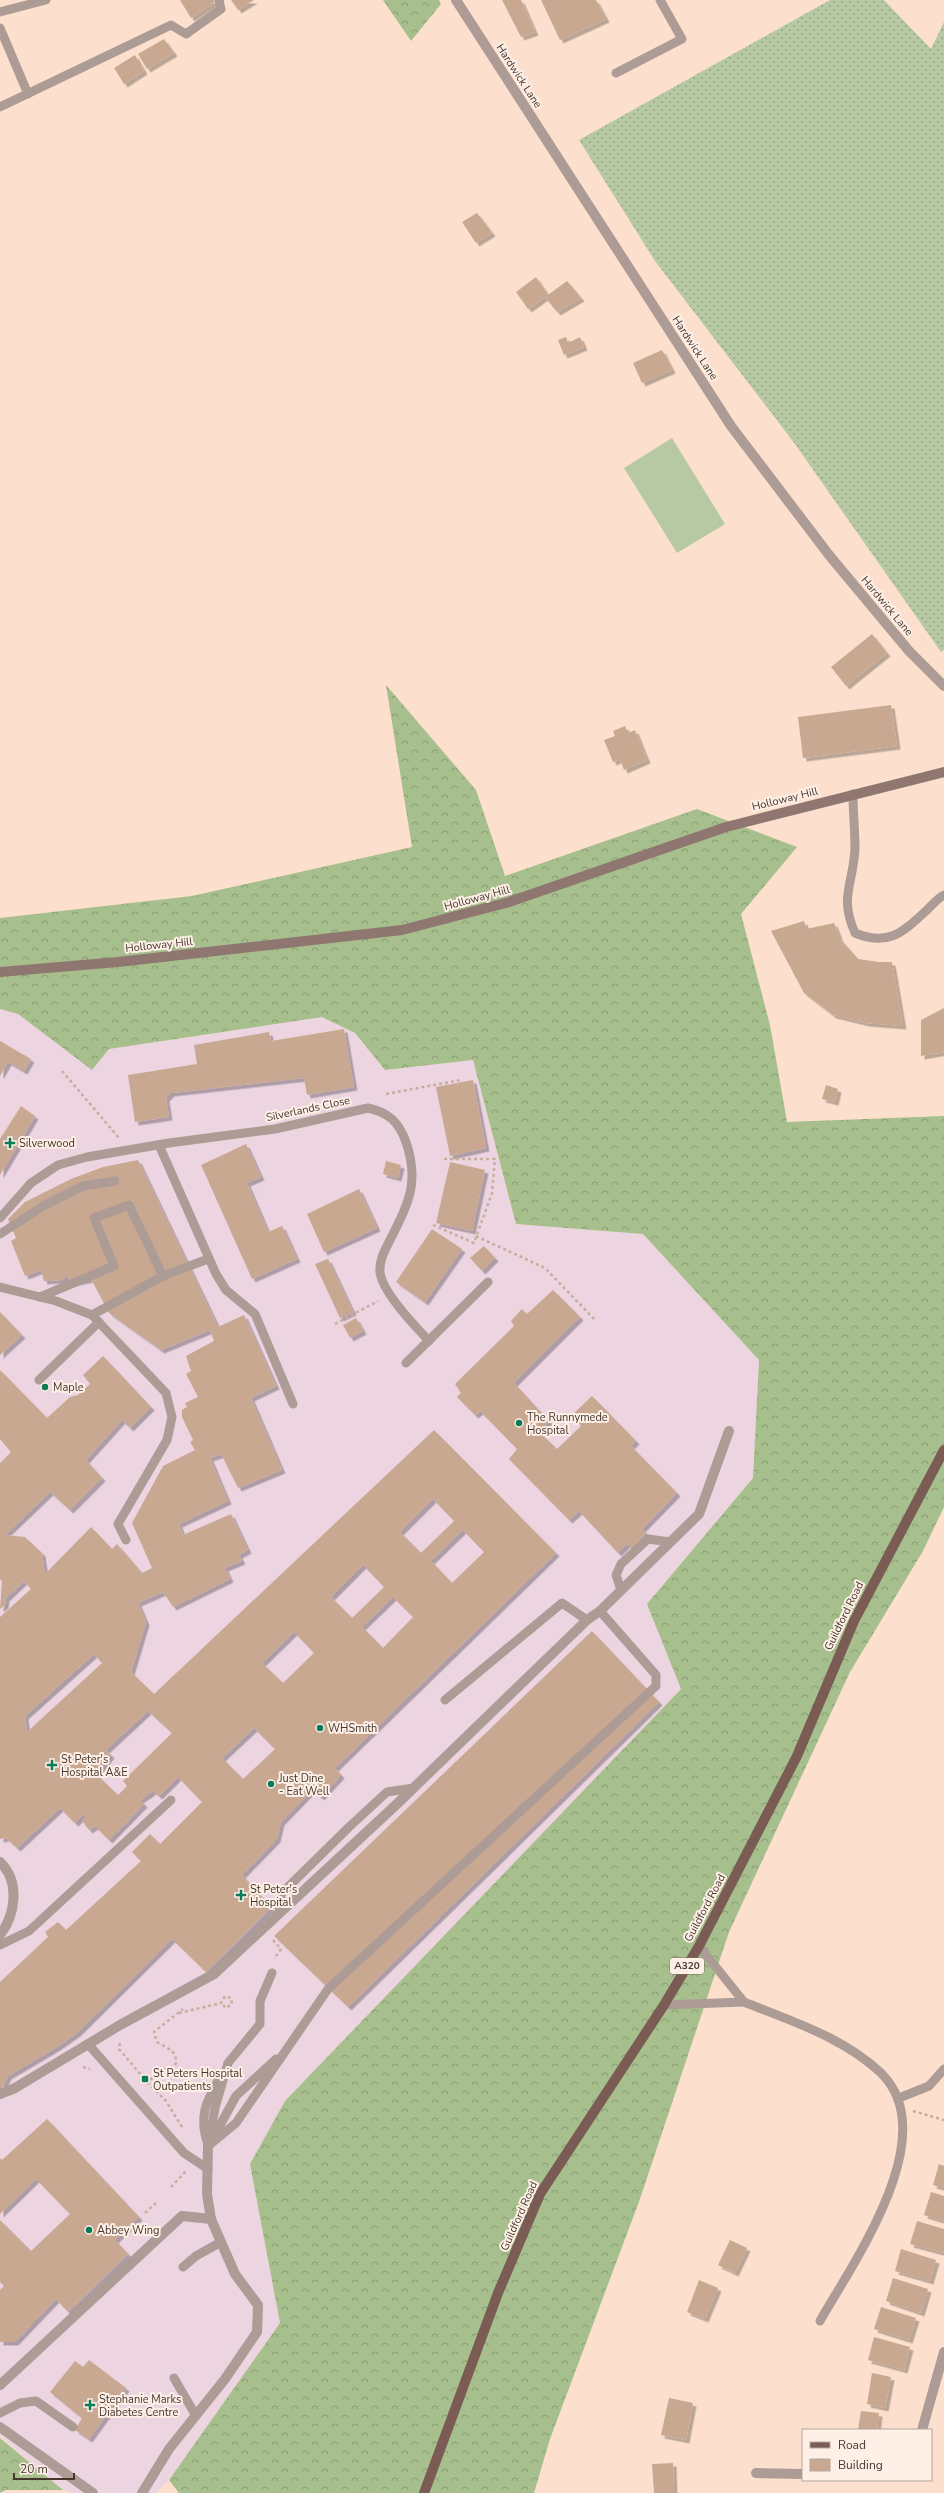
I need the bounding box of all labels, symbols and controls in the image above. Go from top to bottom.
street label: Hardwick Lane [493,41,545,111]
street label: Hardwick Lane [669,313,721,383]
street label: Hardwick Lane [858,573,916,639]
street label: Holloway Hill [750,783,820,814]
street label: Holloway Hill [442,882,512,914]
street label: Holloway Hill [124,934,194,956]
street label: Silverlands Close [265,1093,352,1125]
place label: Silverwood [19,1136,75,1151]
marker: Silverwood [4,1137,16,1149]
place label: Maple [53,1380,84,1395]
marker: Maple [40,1382,50,1392]
place label: The Runnymede Hospital [527,1410,608,1438]
marker: The Runnymede Hospital [514,1418,524,1428]
street label: Guildford Road [821,1579,867,1653]
place label: WHSmith [328,1721,377,1736]
marker: WHSmith [315,1723,325,1733]
place label: St Peter's Hospital A&E [61,1752,128,1780]
marker: St Peter's Hospital A&E [46,1759,58,1771]
place label: Just Dine - Eat Well [278,1771,330,1799]
marker: Just Dine - Eat Well [266,1779,276,1789]
street label: Guildford Road [681,1872,729,1944]
place label: St Peter's Hospital [250,1882,297,1910]
marker: St Peter's Hospital [235,1889,247,1901]
road number: A320 [670,1958,704,1974]
place label: St Peters Hospital Outpatients [153,2066,243,2094]
marker: St Peters Hospital Outpatients [140,2074,150,2084]
street label: Guildford Road [497,2179,541,2253]
place label: Abbey Wing [97,2223,159,2238]
marker: Abbey Wing [84,2225,94,2235]
place label: Stephanie Marks Diabetes Centre [99,2392,181,2420]
marker: Stephanie Marks Diabetes Centre [84,2399,96,2411]
legend [802,2429,932,2481]
text: Road [838,2437,866,2453]
scale bar [14,2455,74,2481]
text: Building [838,2457,883,2473]
text: 20 m [20,2461,48,2477]

